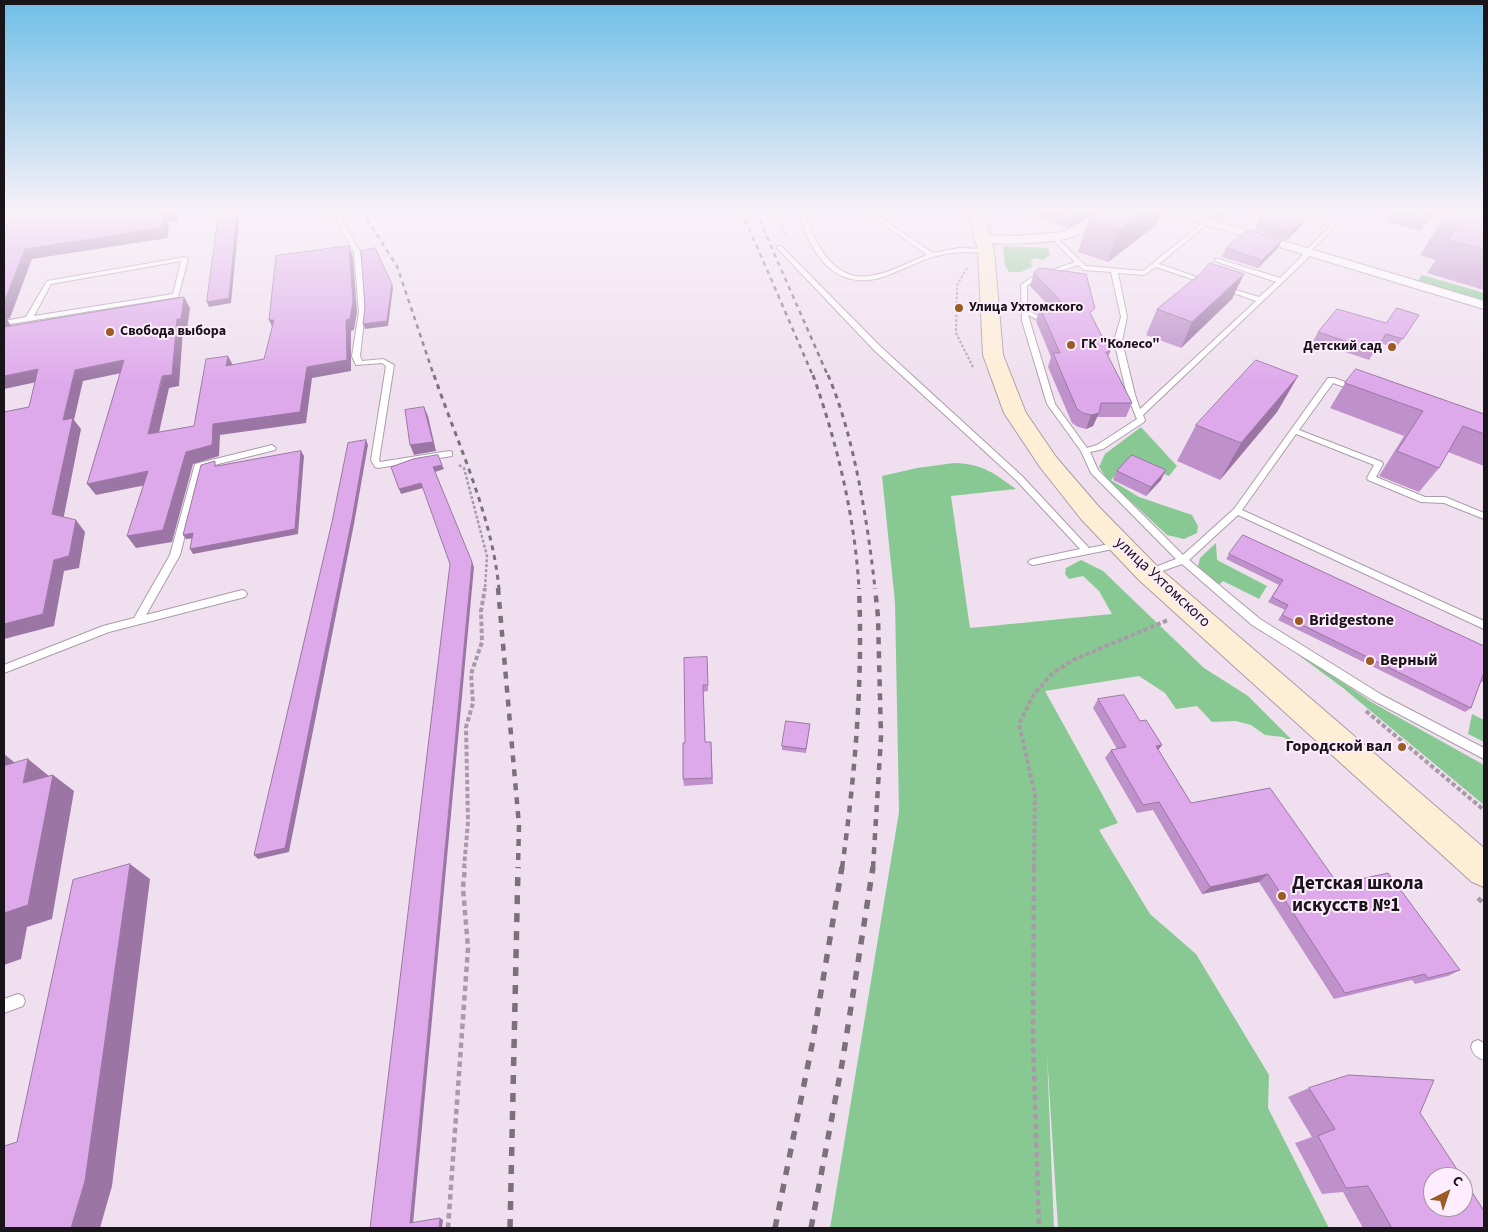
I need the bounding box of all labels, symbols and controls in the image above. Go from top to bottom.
place label: Улица Ухтомского [969,300,1083,316]
marker: Улица Ухтомского [953,302,965,314]
place label: Свобода выбора [120,324,226,340]
marker: Свобода выбора [104,326,116,338]
place label: ГК "Колесо" [1081,337,1160,353]
marker: ГК "Колесо" [1065,339,1077,351]
place label: Детский сад [1303,339,1382,355]
marker: Детский сад [1386,341,1398,353]
street label: улица Ухтомского [1110,534,1214,632]
place label: Bridgestone [1309,611,1394,631]
marker: Bridgestone [1293,615,1305,627]
place label: Верный [1380,651,1438,671]
marker: Верный [1364,655,1376,667]
place label: Городской вал [1286,737,1392,757]
marker: Городской вал [1396,741,1408,753]
place label: Детская школа искусств №1 [1292,874,1424,918]
marker: Детская школа искусств №1 [1276,890,1288,902]
north arrow [1423,1167,1473,1217]
text: С [1448,1171,1467,1192]

